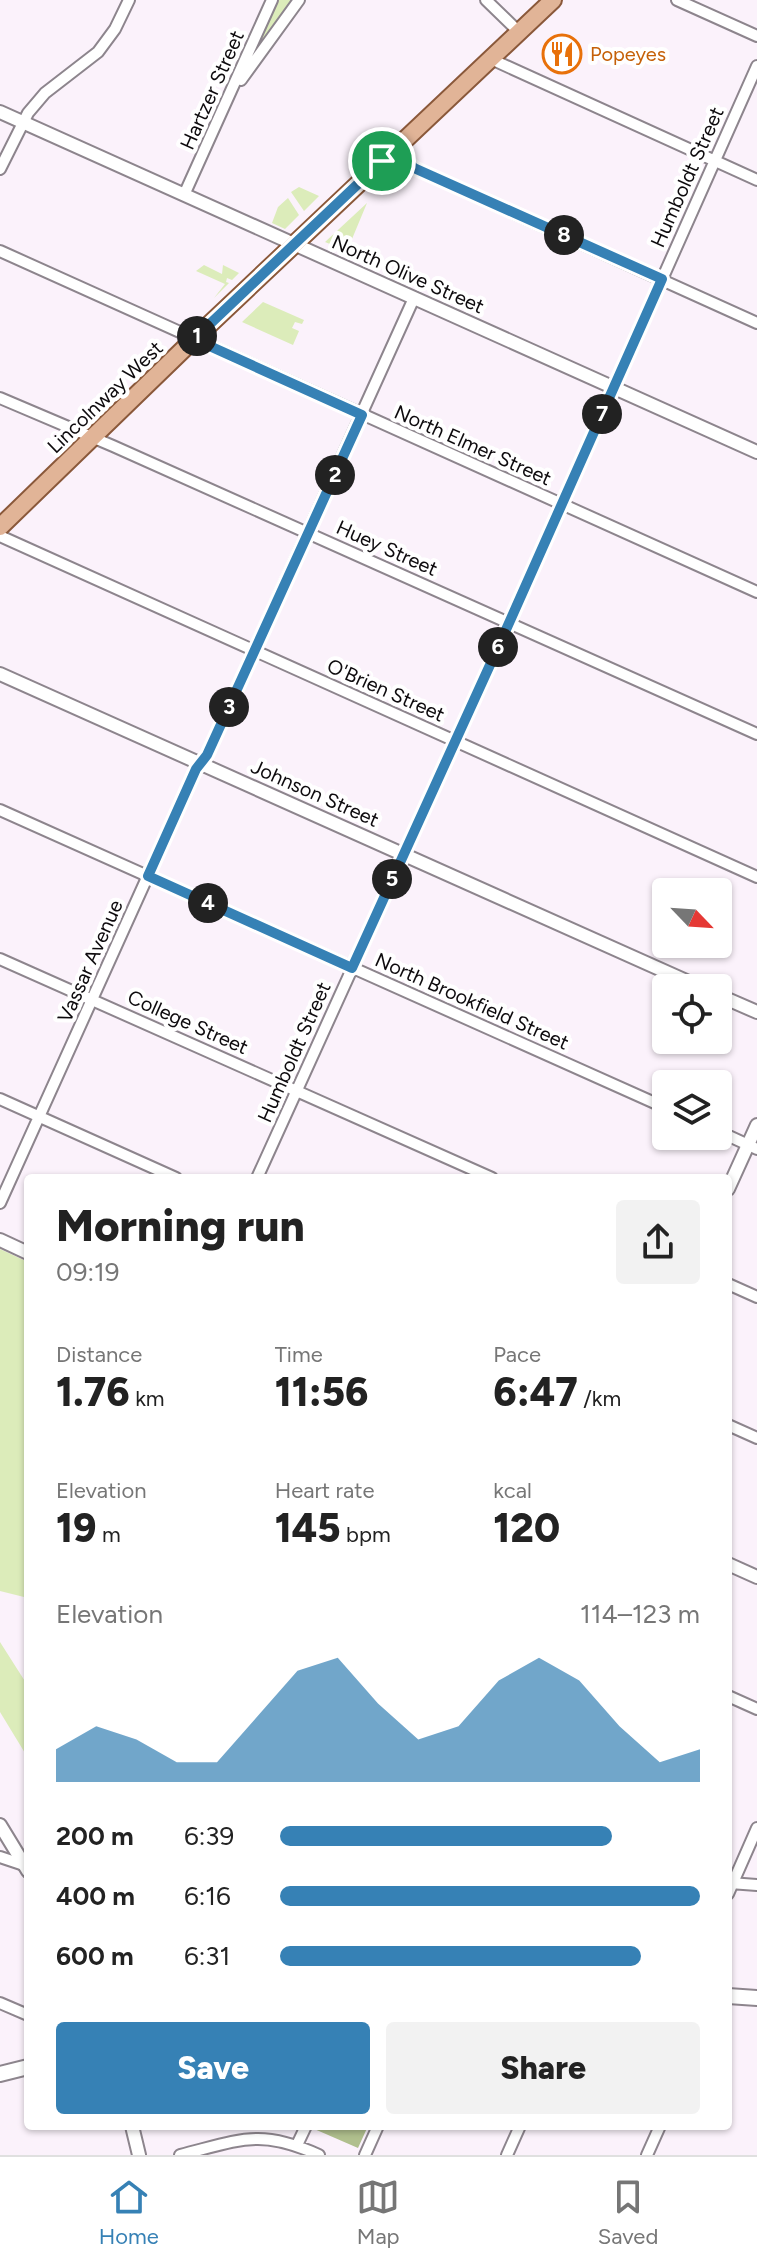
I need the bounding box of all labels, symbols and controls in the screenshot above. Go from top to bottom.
street label: Hartzer Street [175,27,249,153]
restaurant icon: Popeyes [541,33,583,75]
place label: Popeyes [590,42,666,66]
street label: Humboldt Street [645,103,729,251]
pin [348,127,416,195]
icon: arrive [360,139,404,183]
pin: 8 [544,215,584,255]
text: 8 [557,221,571,248]
street label: North Olive Street [328,230,488,318]
pin: 1 [177,316,217,356]
text: 1 [192,322,202,349]
street label: Lincolnway West [42,336,168,458]
pin: 7 [582,394,622,434]
street label: North Elmer Street [391,400,555,490]
text: 7 [596,400,608,427]
pin: 2 [315,455,355,495]
text: 2 [329,461,341,488]
street label: Huey Street [333,515,441,581]
pin: 6 [478,627,518,667]
text: 6 [492,633,504,660]
street label: O'Brien Street [323,653,449,727]
pin: 3 [209,687,249,727]
text: 3 [223,693,235,720]
street label: Johnson Street [247,754,383,832]
pin: 5 [372,859,412,899]
text: 5 [386,865,398,892]
north arrow [652,878,732,958]
map controls [652,878,732,1150]
pin: 4 [188,883,228,923]
text: 4 [201,889,215,916]
street label: Vassar Avenue [52,896,128,1026]
street label: North Brookfield Street [371,947,573,1055]
button: locate [652,974,732,1054]
street label: Humboldt Street [252,978,336,1126]
street label: College Street [124,985,252,1059]
button: layers [652,1070,732,1150]
text: Morning run [56,1199,305,1252]
button: share [616,1200,700,1284]
text: 09:19 [56,1256,119,1288]
text: Distance [56,1341,142,1368]
text: Time [275,1341,323,1368]
text: Pace [493,1341,541,1368]
text: 1.76 [56,1368,130,1416]
text: 11:56 [275,1368,369,1416]
text: 6:47 [493,1368,578,1416]
text: km [130,1385,165,1412]
text: /km [578,1385,621,1412]
text: Elevation [56,1477,146,1504]
text: Heart rate [275,1477,375,1504]
text: kcal [493,1477,532,1504]
text: 19 [56,1504,96,1552]
text: 145 [275,1504,341,1552]
text: 120 [493,1504,560,1552]
text: m [96,1521,121,1548]
text: bpm [341,1521,391,1548]
text: Elevation [56,1598,163,1630]
text: 114–123 m [580,1598,700,1630]
text: 200 m [56,1820,134,1852]
text: 6:39 [184,1820,234,1852]
text: 400 m [56,1880,135,1912]
text: 6:16 [184,1880,231,1912]
text: 600 m [56,1940,134,1972]
text: 6:31 [184,1940,230,1972]
button: Save [56,2022,370,2114]
button: Share [386,2022,700,2114]
tab: Home [99,2175,159,2250]
tab: Map [356,2175,400,2250]
tab: Saved [598,2175,658,2250]

